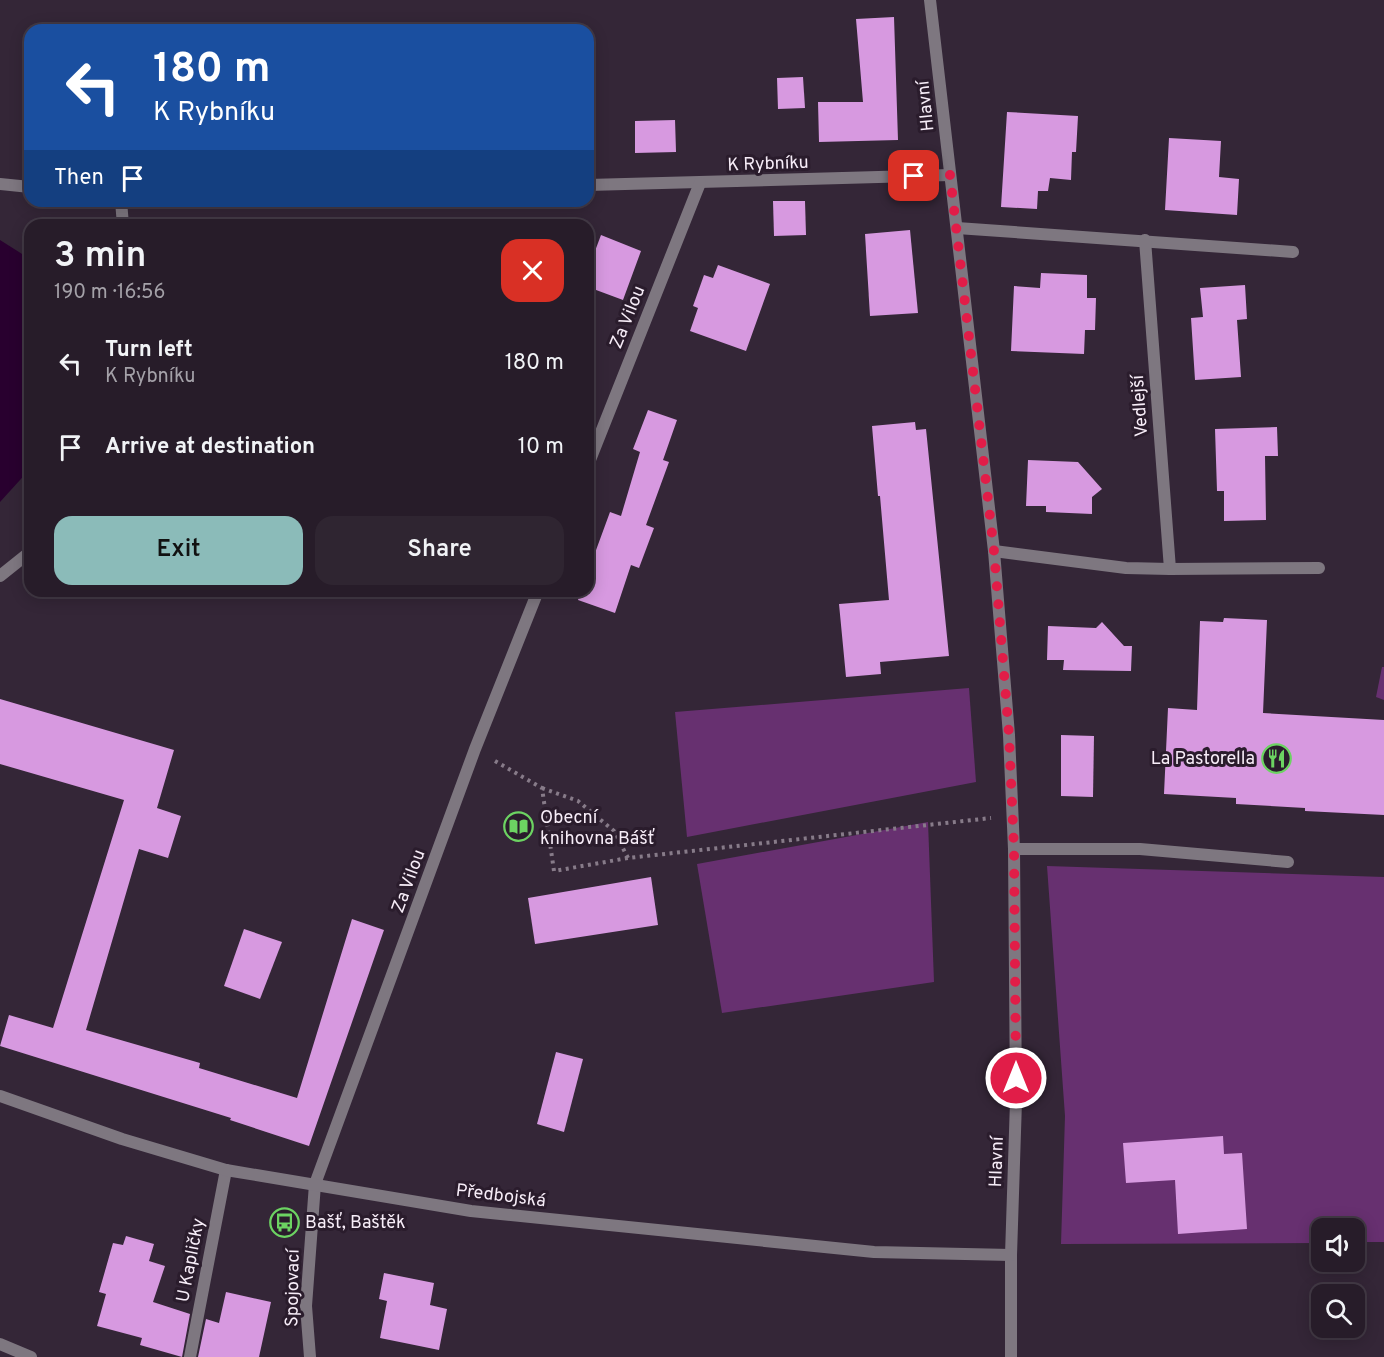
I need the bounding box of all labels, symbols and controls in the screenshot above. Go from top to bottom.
text: 180 m [153,44,270,97]
icon: left [54,48,132,126]
street label: Hlavní [912,78,941,132]
text: K Rybníku [153,96,275,130]
pin [888,150,939,201]
street label: K Rybníku [727,152,809,177]
icon: arrive [897,159,930,192]
icon: arrive [116,162,149,195]
text: Then [54,165,104,192]
text: 3 min [54,234,146,280]
button: close [501,239,564,302]
text: 190 m · 16:56 [54,280,165,306]
street label: Za Vilou [605,283,651,352]
text: Turn left [105,337,193,364]
icon: left [54,347,87,380]
text: 180 m [505,350,564,377]
text: K Rybníku [105,364,195,390]
street label: Vedlejší [1127,373,1154,438]
icon: arrive [54,431,87,464]
text: Arrive at destination [105,434,315,461]
text: 10 m [518,434,564,461]
button: Exit [54,516,303,585]
button: Share [315,516,564,585]
restaurant icon: La Pastorella [1260,742,1292,774]
place label: La Pastorella [1151,748,1255,771]
place label: Obecní knihovna Bášť [540,807,656,851]
library icon: Obecní knihovna Bášť [503,811,535,843]
street label: Za Vilou [387,847,431,916]
position arrow [984,1046,1048,1110]
street label: Hlavní [985,1135,1010,1188]
street label: Předbojská [454,1180,547,1213]
bus stop icon: Bašť, Baštěk [268,1206,300,1238]
place label: Bašť, Baštěk [305,1212,406,1235]
street label: U Kapličky [172,1216,211,1304]
map controls [1311,1218,1365,1338]
button: sound [1311,1218,1365,1272]
street label: Spojovací [281,1247,306,1327]
button: search [1311,1284,1365,1338]

